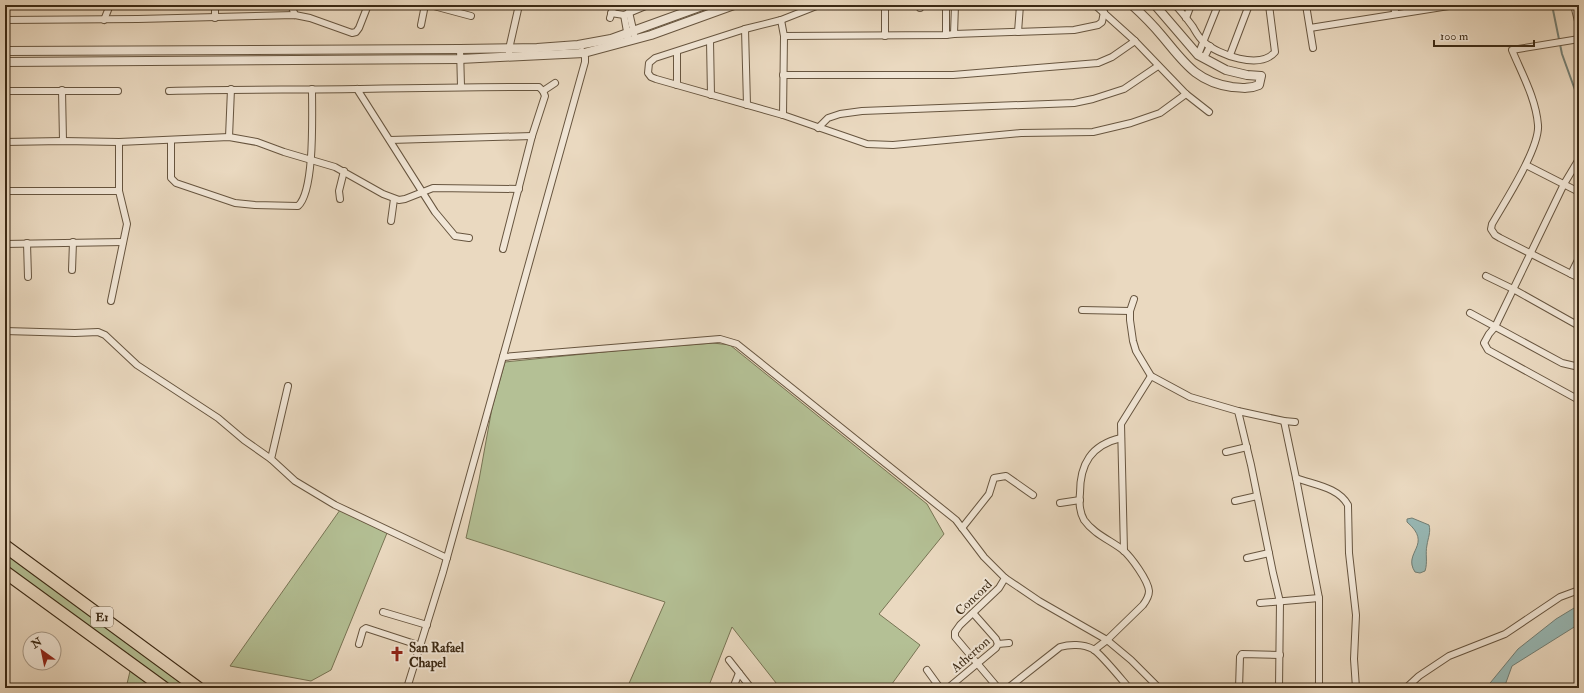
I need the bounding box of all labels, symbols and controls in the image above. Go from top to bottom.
scale bar [1434,22,1534,48]
text: 100 m [1440,29,1469,44]
street label: Concord [952,576,996,619]
road number: E1 [91,607,113,627]
north arrow [22,631,62,671]
street label: Atherton [947,633,994,677]
text: N [28,634,45,652]
place label: San Rafael Chapel [409,640,465,672]
church icon: San Rafael Chapel [388,645,406,663]

